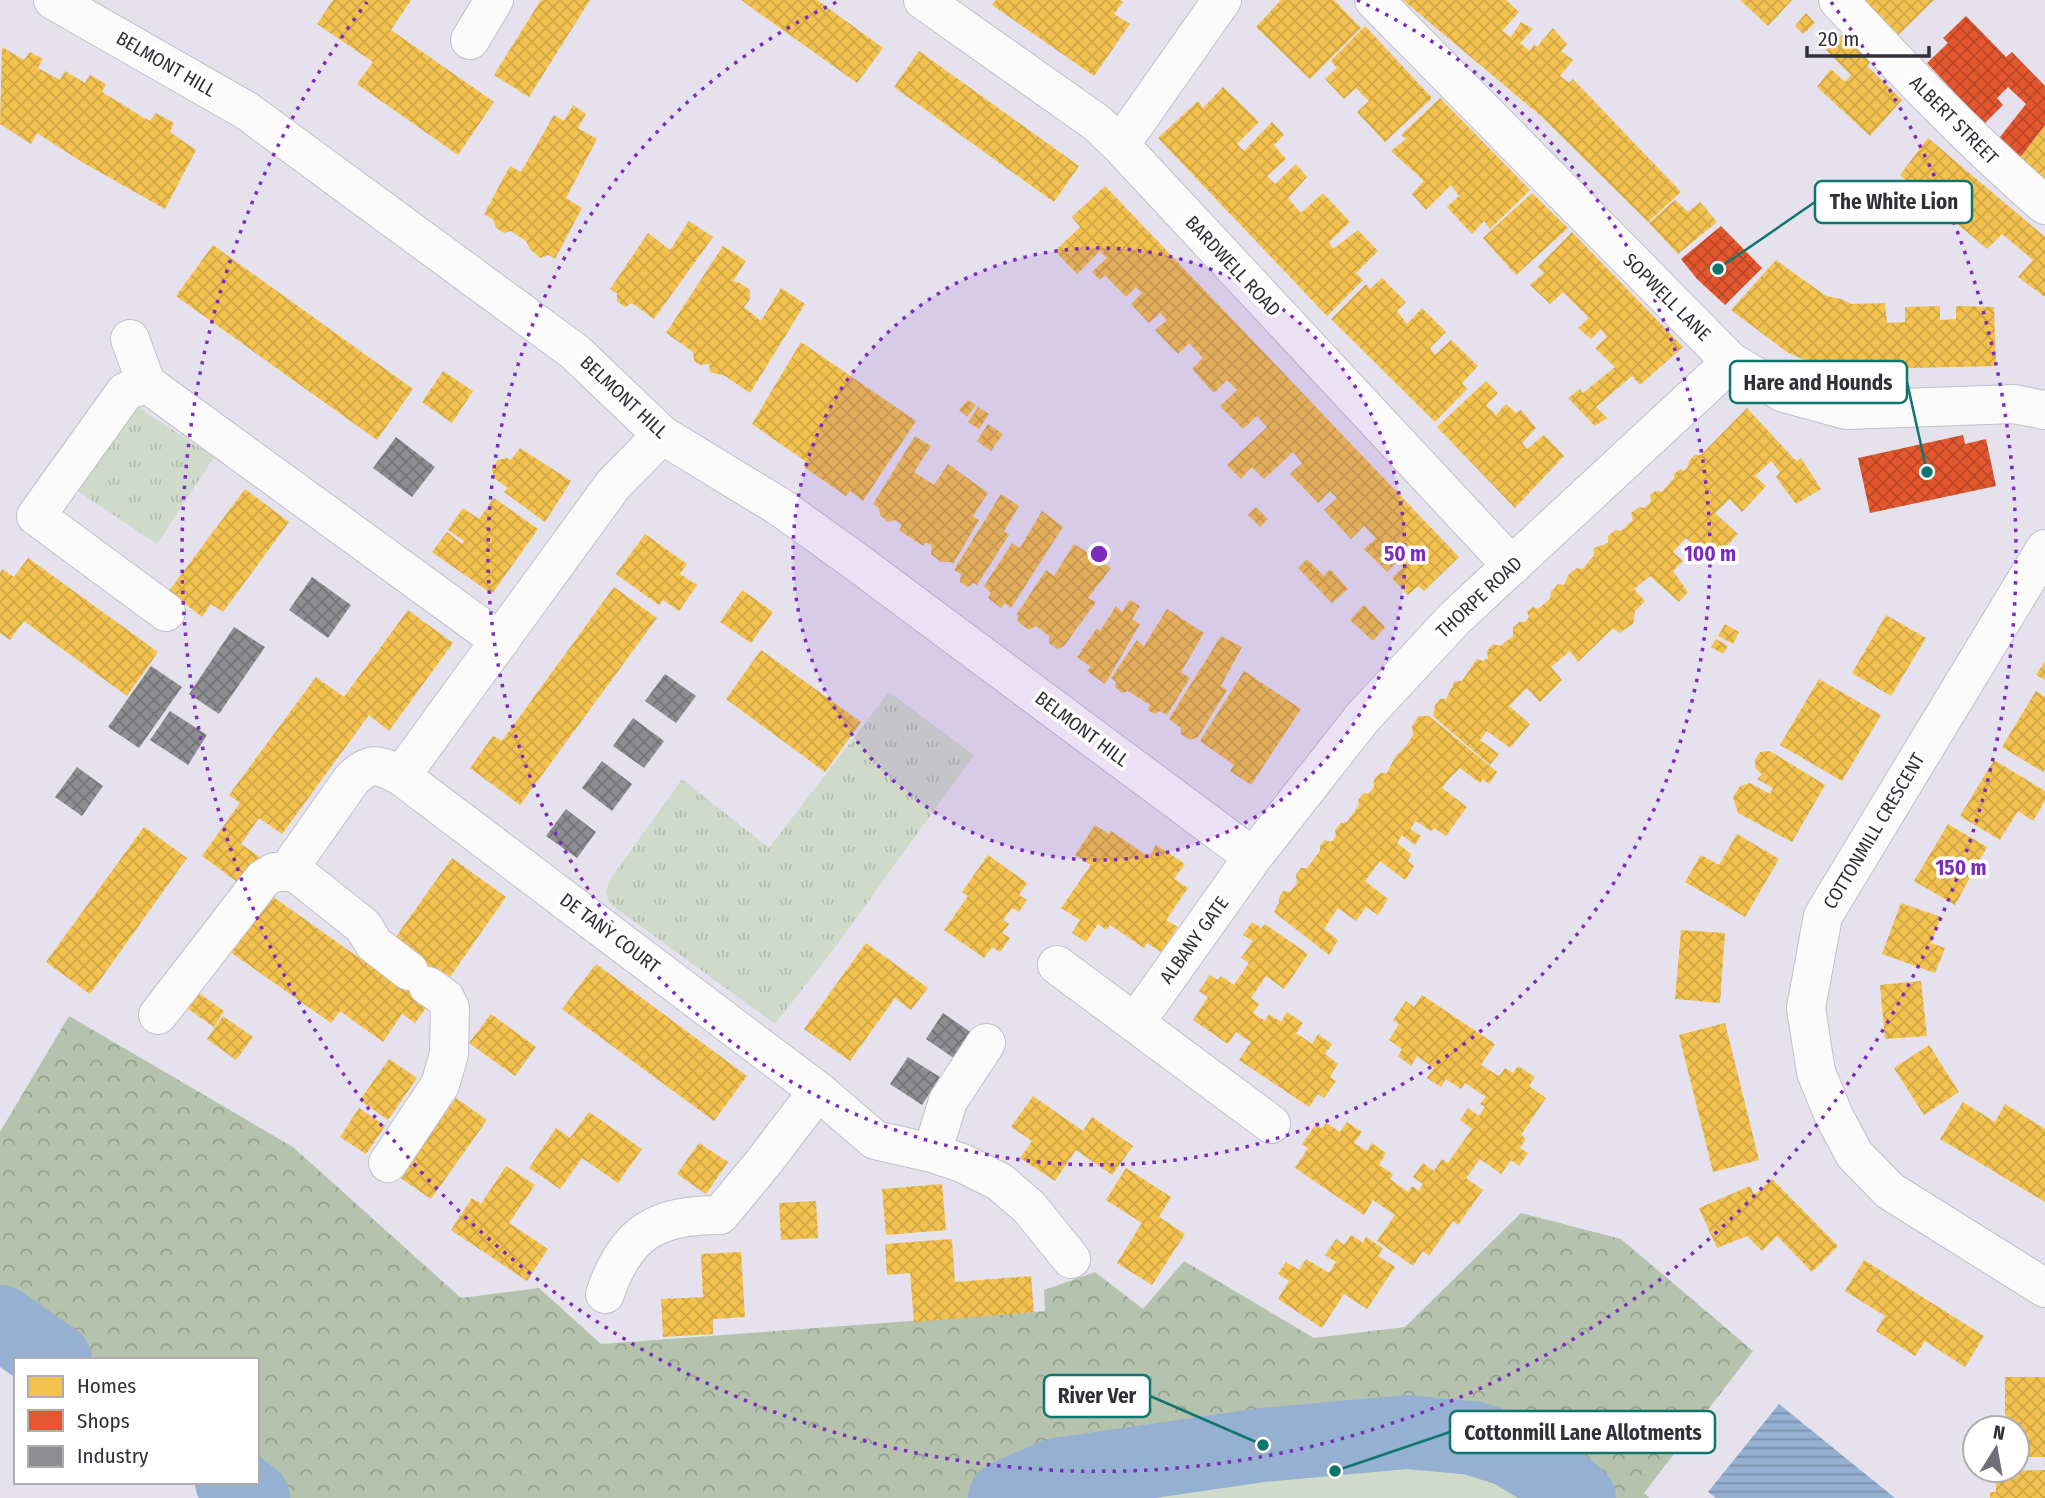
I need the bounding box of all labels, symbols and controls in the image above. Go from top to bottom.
scale bar [1807,14,1930,58]
street label: BELMONT HILL [112,26,220,102]
text: 20 m [1818,26,1859,52]
street label: ALBERT STREET [1905,71,2003,169]
callout: The White Lion [1815,181,1972,223]
text: The White Lion [1830,189,1958,215]
street label: BARDWELL ROAD [1181,211,1285,321]
street label: SOPWELL LANE [1618,248,1716,346]
street label: BELMONT HILL [576,351,673,444]
callout: Hare and Hounds [1730,361,1907,403]
text: Hare and Hounds [1744,370,1892,396]
text: 50 m [1384,541,1426,567]
text: 100 m [1684,541,1736,567]
centre of rings [1087,542,1111,566]
street label: THORPE ROAD [1431,551,1527,643]
street label: BELMONT HILL [1031,686,1134,772]
street label: COTTONMILL CRESCENT [1818,749,1930,913]
text: 150 m [1935,855,1987,881]
street label: DE TANY COURT [556,888,665,978]
street label: ALBANY GATE [1155,892,1233,988]
legend [14,1358,259,1484]
text: Homes [77,1373,136,1399]
callout: River Ver [1044,1375,1150,1417]
text: River Ver [1058,1383,1137,1409]
text: Shops [77,1408,130,1434]
callout: Cottonmill Lane Allotments [1450,1411,1715,1453]
north arrow [1961,1414,2031,1484]
text: Cottonmill Lane Allotments [1464,1420,1702,1446]
text: N [1991,1420,2007,1445]
text: Industry [77,1443,149,1469]

